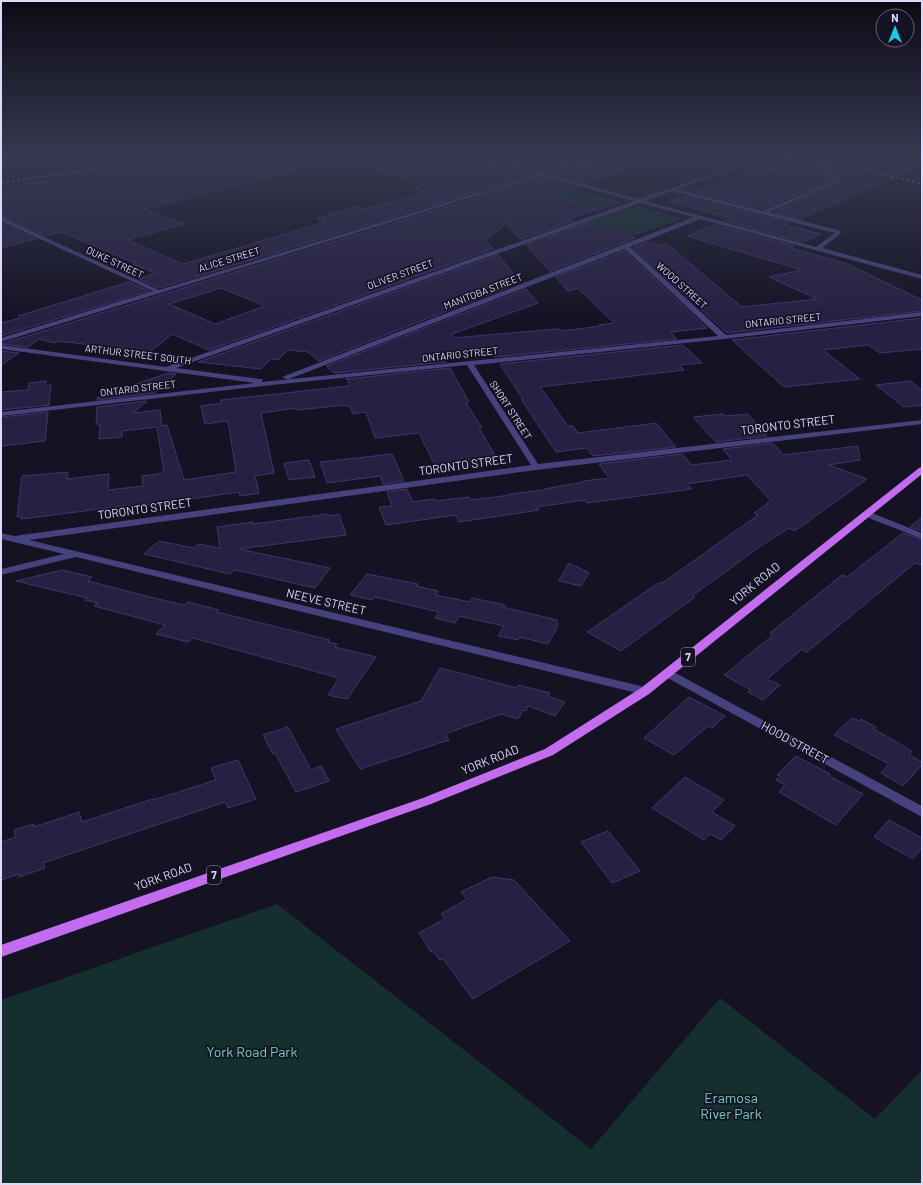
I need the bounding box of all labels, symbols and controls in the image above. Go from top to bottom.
north arrow [875,8,915,48]
text: N [891,11,899,24]
street label: DUKE STREET [84,243,146,281]
street label: ALICE STREET [197,244,261,274]
street label: OLIVER STREET [365,256,435,292]
street label: WOOD STREET [654,259,710,311]
street label: MANITOBA STREET [442,270,524,312]
street label: ONTARIO STREET [744,310,822,330]
street label: ARTHUR STREET SOUTH [84,342,192,366]
street label: ONTARIO STREET [421,344,499,364]
street label: ONTARIO STREET [99,377,177,399]
street label: SHORT STREET [488,378,535,442]
street label: TORONTO STREET [740,411,836,437]
street label: TORONTO STREET [418,450,514,478]
street label: TORONTO STREET [97,494,193,522]
street label: YORK ROAD [726,559,782,608]
street label: NEEVE STREET [285,585,368,617]
road number: 7 [681,648,695,666]
street label: HOOD STREET [759,718,832,766]
street label: YORK ROAD [459,741,520,777]
street label: YORK ROAD [132,859,193,893]
road number: 7 [207,866,221,884]
park label: York Road Park [207,1043,297,1060]
park label: Eramosa River Park [700,1089,762,1122]

